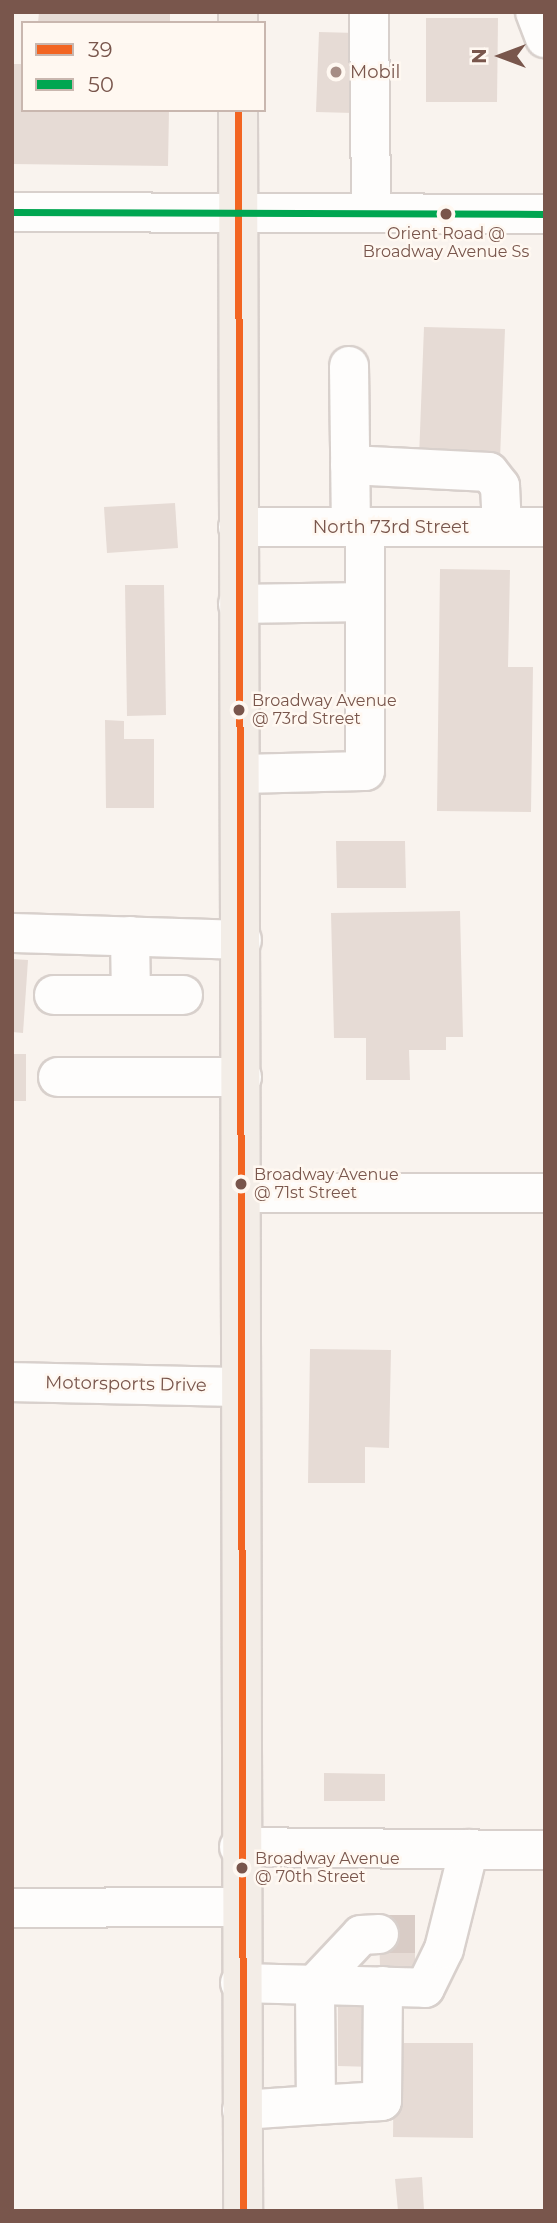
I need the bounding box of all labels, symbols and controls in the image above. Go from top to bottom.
legend [21,21,266,112]
north arrow [466,21,536,91]
text: 39 [88,37,113,62]
text: N [468,48,491,64]
place label: Mobil [350,61,400,83]
marker: Mobil [328,64,344,80]
text: 50 [88,72,114,97]
marker: Orient Road @ Broadway Avenue Ss [439,207,453,221]
place label: Orient Road @ Broadway Avenue Ss [363,224,529,262]
street label: North 73rd Street [313,516,469,538]
place label: Broadway Avenue @ 73rd Street [252,691,397,729]
marker: Broadway Avenue @ 73rd Street [232,703,246,717]
place label: Broadway Avenue @ 71st Street [254,1165,399,1203]
marker: Broadway Avenue @ 71st Street [234,1177,248,1191]
street label: Motorsports Drive [45,1372,207,1396]
place label: Broadway Avenue @ 70th Street [255,1849,400,1887]
marker: Broadway Avenue @ 70th Street [235,1861,249,1875]

